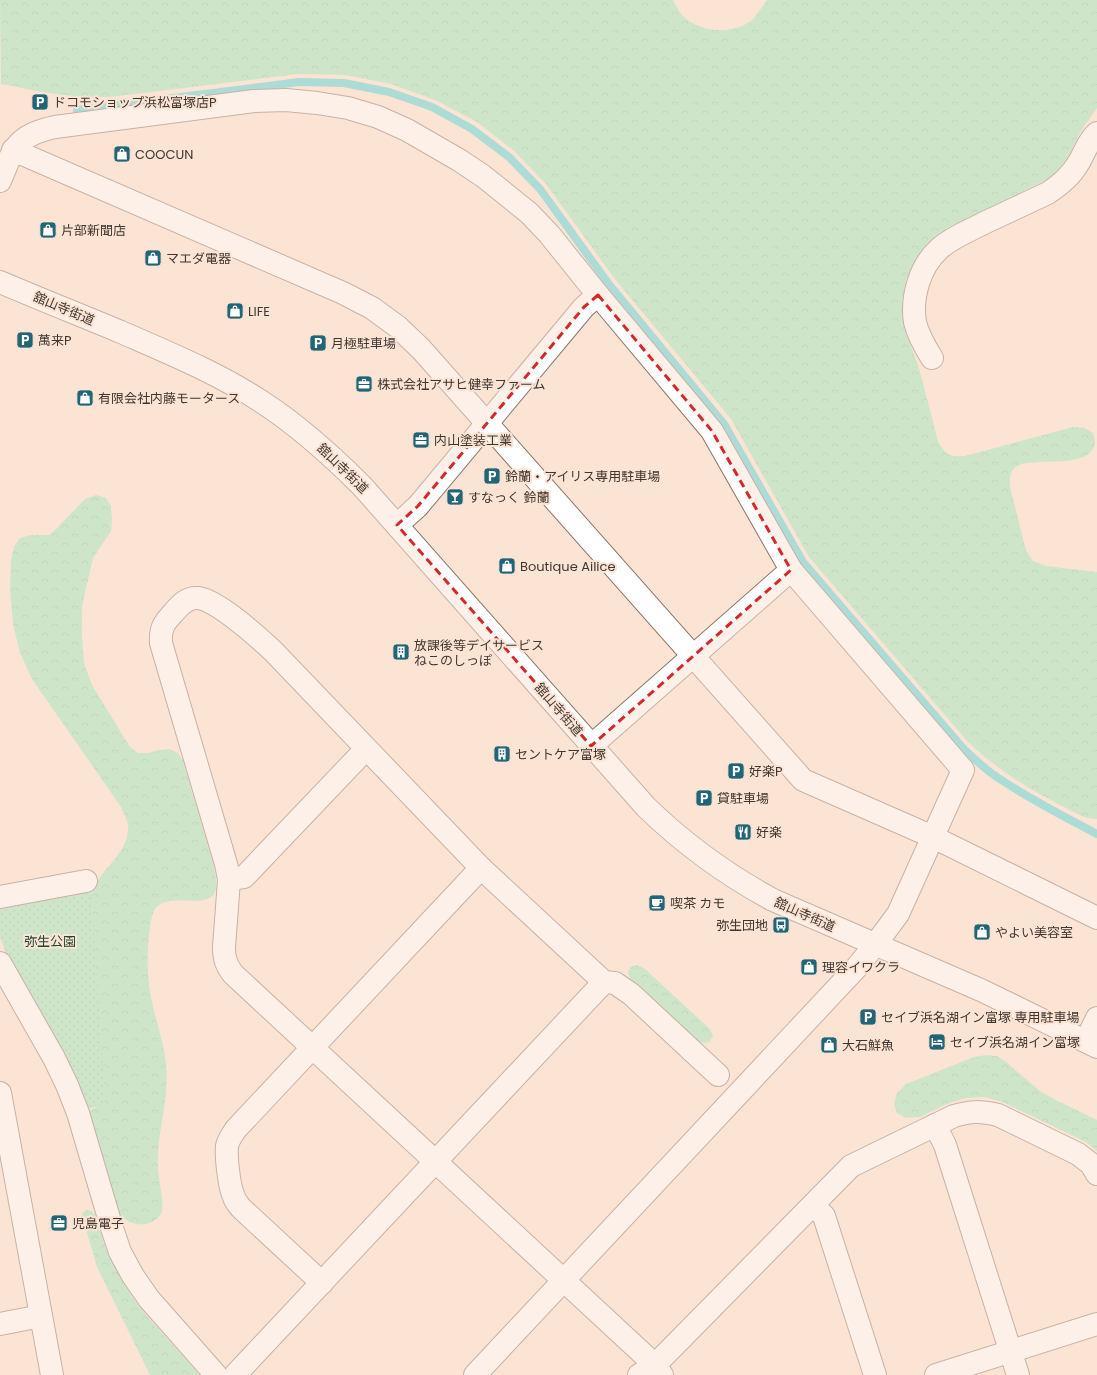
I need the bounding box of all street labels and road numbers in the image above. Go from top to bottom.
street label: 舘山寺街道 [30,287,97,330]
street label: 舘山寺街道 [313,439,373,498]
street label: 舘山寺街道 [530,679,587,740]
street label: 舘山寺街道 [771,893,838,936]

